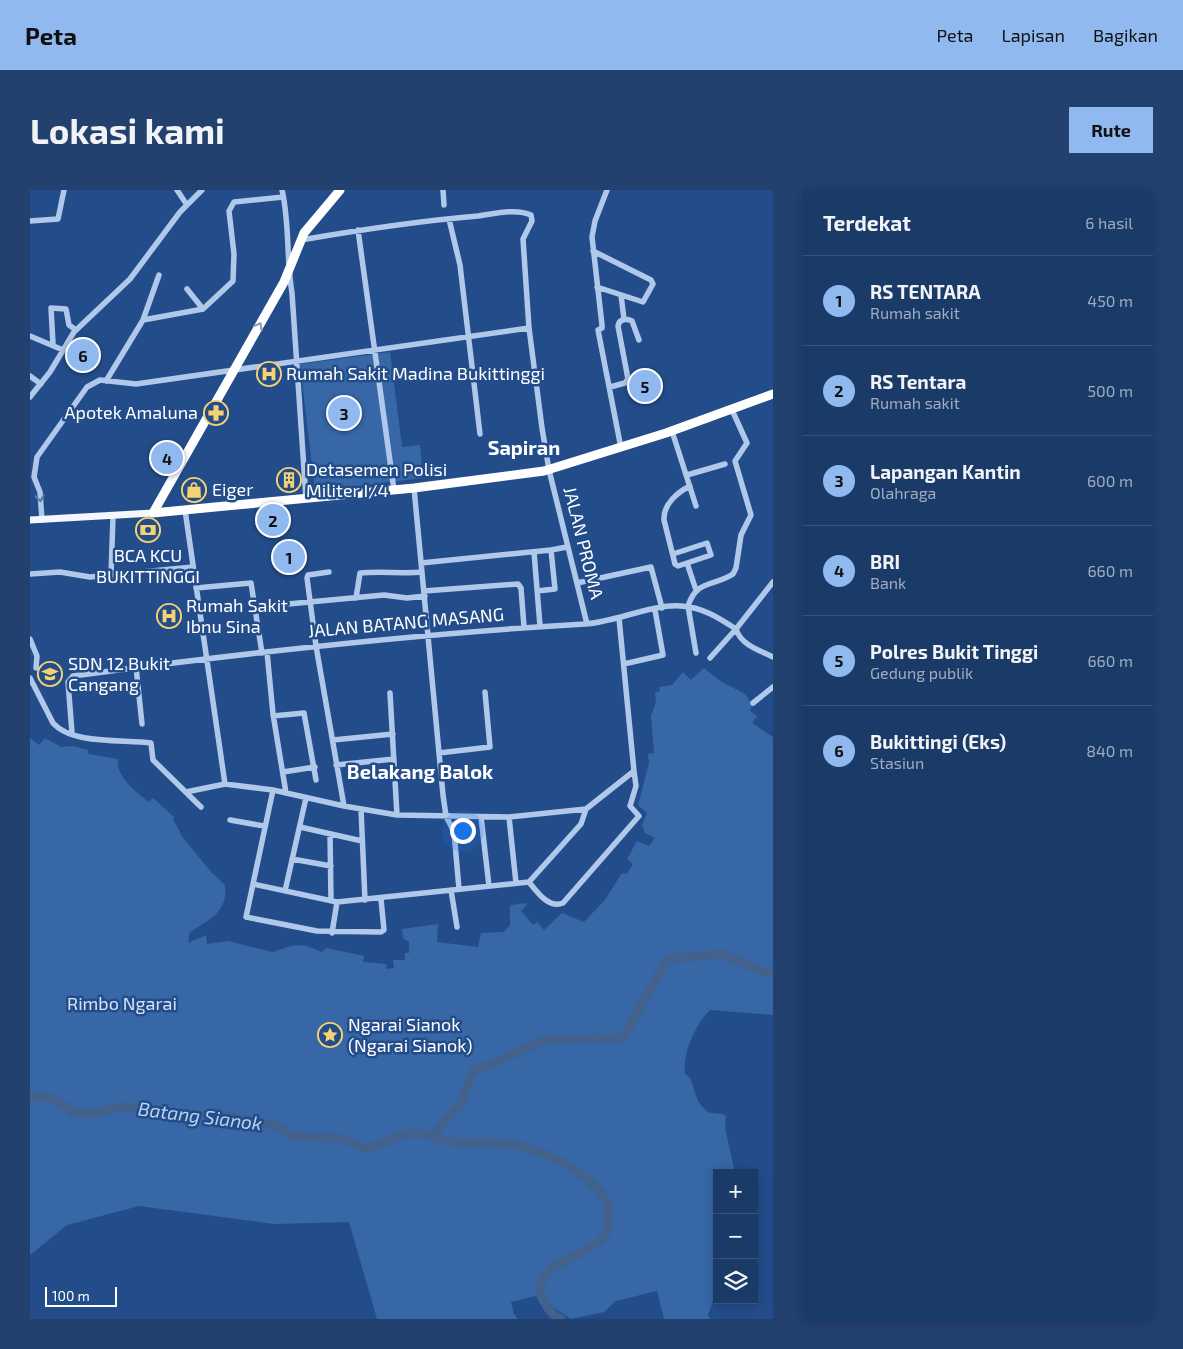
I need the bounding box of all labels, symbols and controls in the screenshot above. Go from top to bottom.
text: Peta [25,21,77,50]
text: Peta [936,24,973,46]
text: Lapisan [1001,24,1065,46]
text: Bagikan [1093,24,1158,46]
button: Rute [1069,107,1153,153]
text: Lokasi kami [30,109,225,151]
text: Terdekat [823,210,911,235]
text: 6 hasil [1085,213,1133,232]
text: RS TENTARA [870,280,981,303]
text: 1 [836,291,842,310]
text: 450 m [1087,291,1133,310]
text: Rumah sakit [870,303,960,322]
one-way arrow [253,322,263,331]
pin: 6 [67,336,99,374]
hospital icon: Rumah Sakit Madina Bukittinggi [256,361,282,387]
place label: Rumah Sakit Madina Bukittinggi [286,362,545,384]
pin: 5 [629,367,661,405]
text: RS Tentara [870,370,966,393]
text: 2 [834,381,844,400]
text: 500 m [1088,381,1133,400]
text: Rumah sakit [870,393,960,412]
pin: 3 [328,394,360,432]
pharmacy icon: Apotek Amaluna [203,400,229,426]
place label: Apotek Amaluna [64,401,198,423]
district label: Sapiran [488,435,560,459]
pin: 4 [151,439,183,477]
place label: Detasemen Polisi Militer I/4 [306,458,447,501]
text: Lapangan Kantin [870,460,1021,483]
building icon: Detasemen Polisi Militer I/4 [276,467,302,493]
text: 3 [834,471,844,490]
text: 600 m [1087,471,1133,490]
shop icon: Eiger [181,477,207,503]
place label: Eiger [212,478,253,500]
text: Olahraga [870,483,936,502]
street label: JALAN PROMA [559,484,609,602]
one-way arrow [34,494,45,502]
pin: 2 [257,501,289,539]
bank icon: BCA KCU BUKITTINGGI [135,517,161,543]
pin: 1 [273,538,305,576]
place label: BCA KCU BUKITTINGGI [96,544,200,587]
text: BRI [870,550,900,573]
text: 4 [834,561,844,580]
text: 660 m [1087,561,1133,580]
text: Bank [870,573,906,592]
place label: Rumah Sakit Ibnu Sina [186,594,288,637]
street label: JALAN BATANG MASANG [307,602,505,642]
hospital icon: Rumah Sakit Ibnu Sina [156,603,182,629]
text: Polres Bukit Tinggi [870,640,1038,663]
text: 5 [835,651,843,670]
text: 660 m [1087,651,1133,670]
place label: SDN 12 Bukit Cangang [68,652,170,695]
school or university icon: SDN 12 Bukit Cangang [37,661,63,687]
text: Gedung publik [870,663,973,682]
text: Bukittingi (Eks) [870,730,1006,753]
text: 6 [834,741,844,760]
text: 840 m [1086,741,1133,760]
text: Stasiun [870,753,924,772]
district label: Belakang Balok [347,759,494,783]
your location [450,818,476,844]
park label: Rimbo Ngarai [67,992,177,1014]
place label: Ngarai Sianok (Ngarai Sianok) [348,1013,472,1056]
place icon: Ngarai Sianok (Ngarai Sianok) [317,1022,343,1048]
water label: Batang Sianok [137,1096,263,1135]
map controls [713,1169,758,1304]
button: + [713,1169,758,1214]
button: − [713,1214,758,1259]
button: layers [713,1259,758,1304]
scale bar [45,1284,118,1307]
text: 100 m [52,1287,90,1304]

